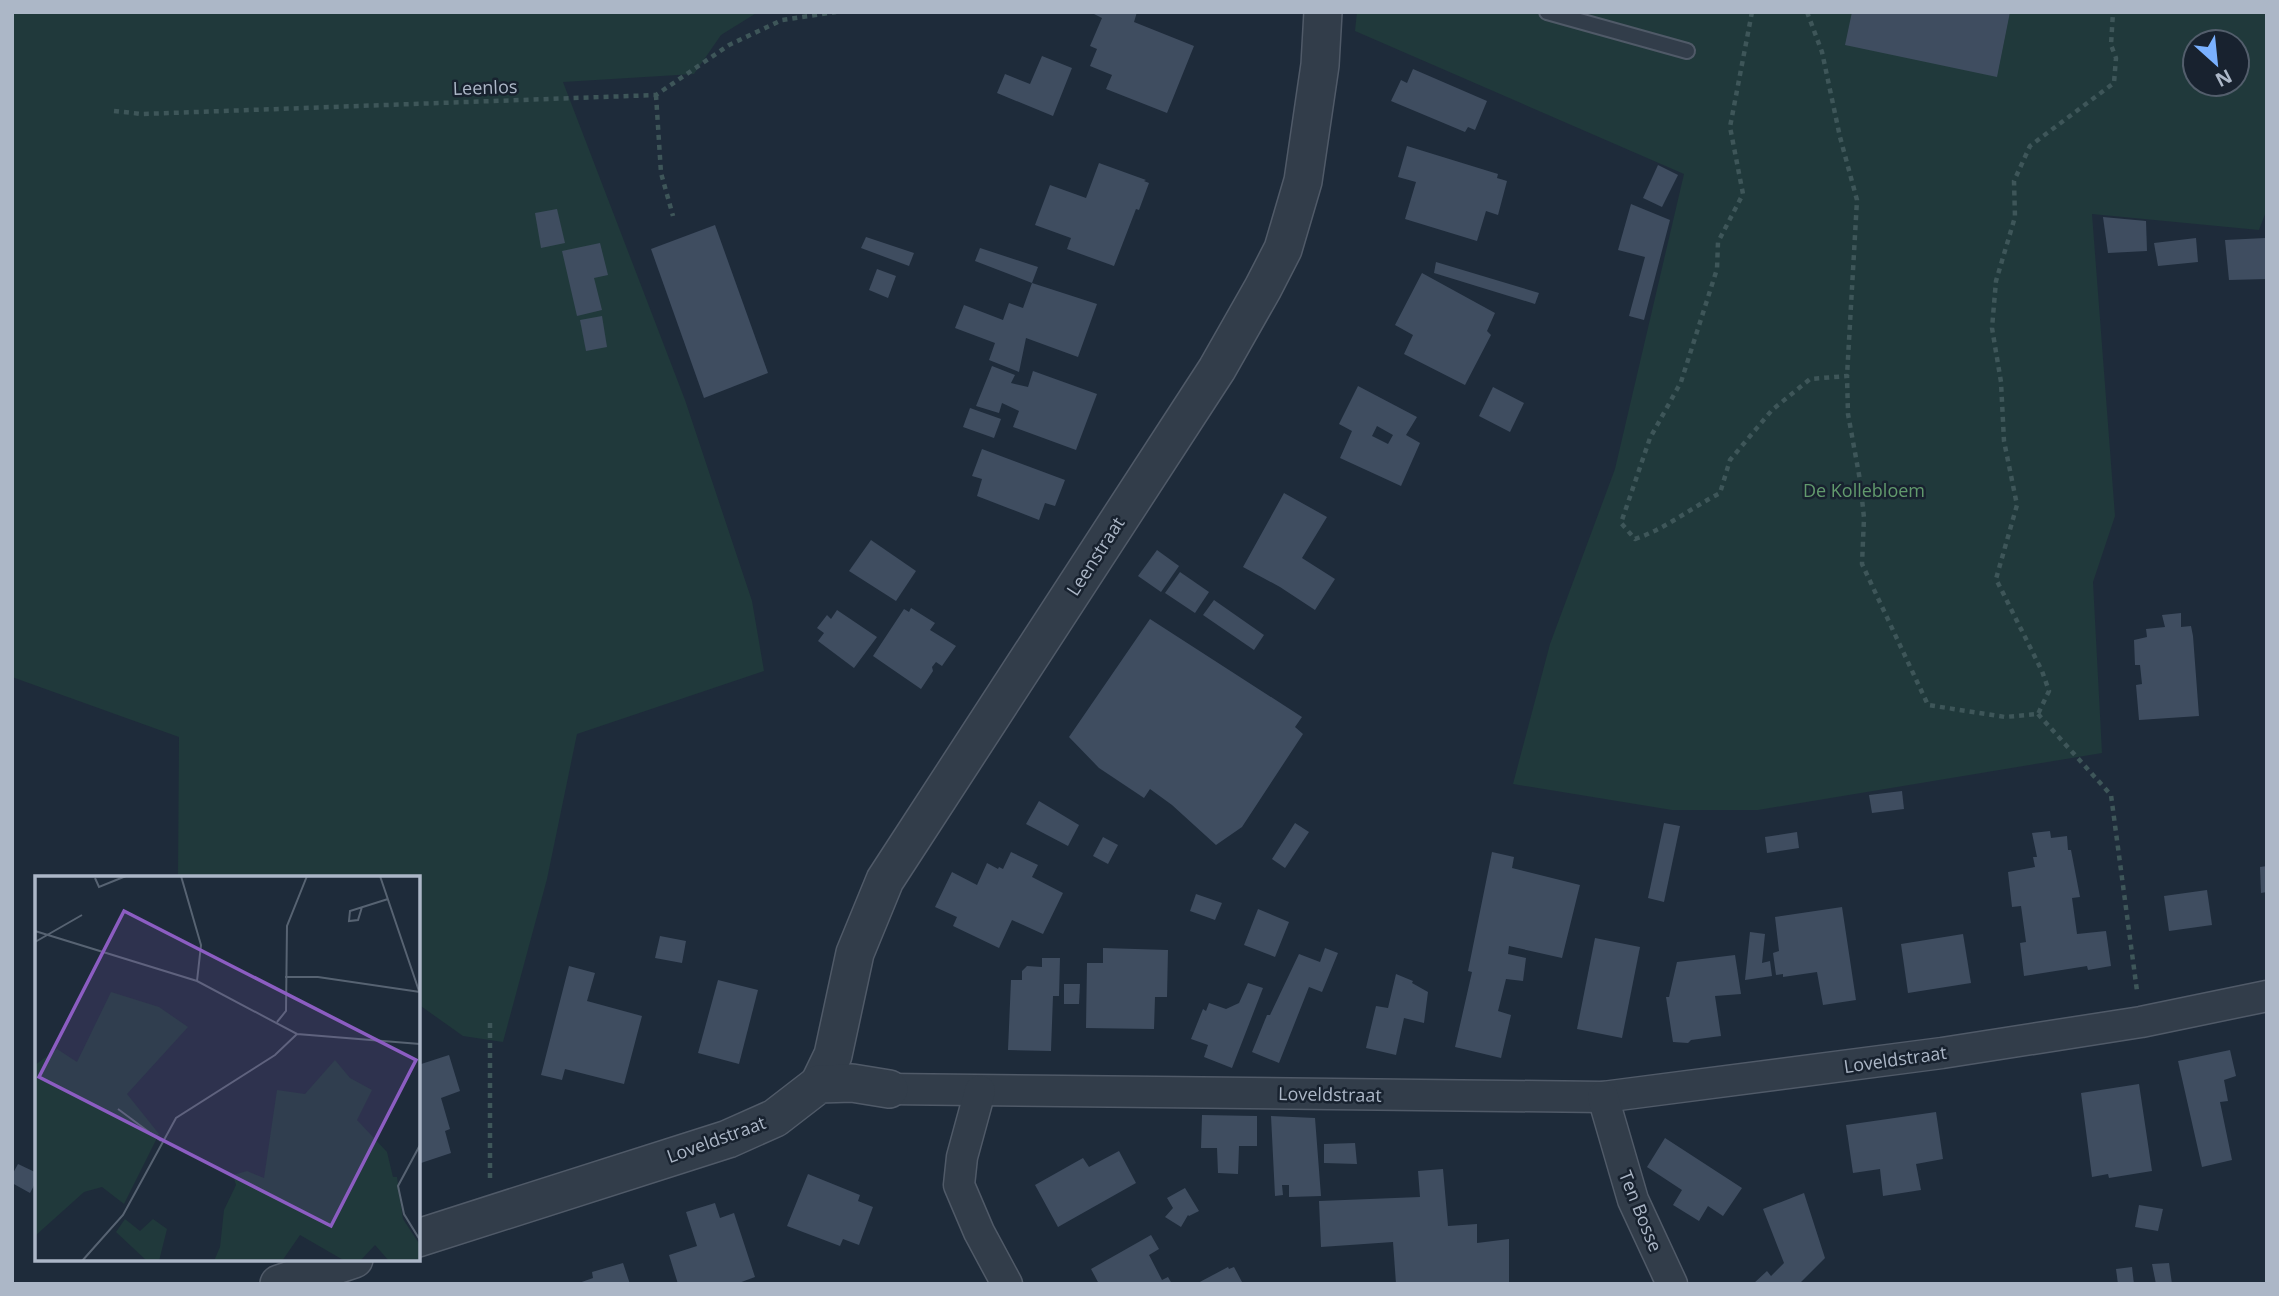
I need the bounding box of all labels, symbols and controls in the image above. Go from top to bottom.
north arrow [2181,28,2251,98]
text: N [2211,63,2237,93]
street label: Leenlos [452,74,518,100]
park label: De Kollebloem [1803,478,1925,502]
street label: Leenstraat [1061,512,1129,600]
inset map [35,876,420,1261]
street label: Loveldstraat [1842,1040,1948,1078]
street label: Loveldstraat [1278,1081,1382,1107]
street label: Loveldstraat [663,1110,769,1168]
street label: Ten Bosse [1614,1167,1668,1255]

